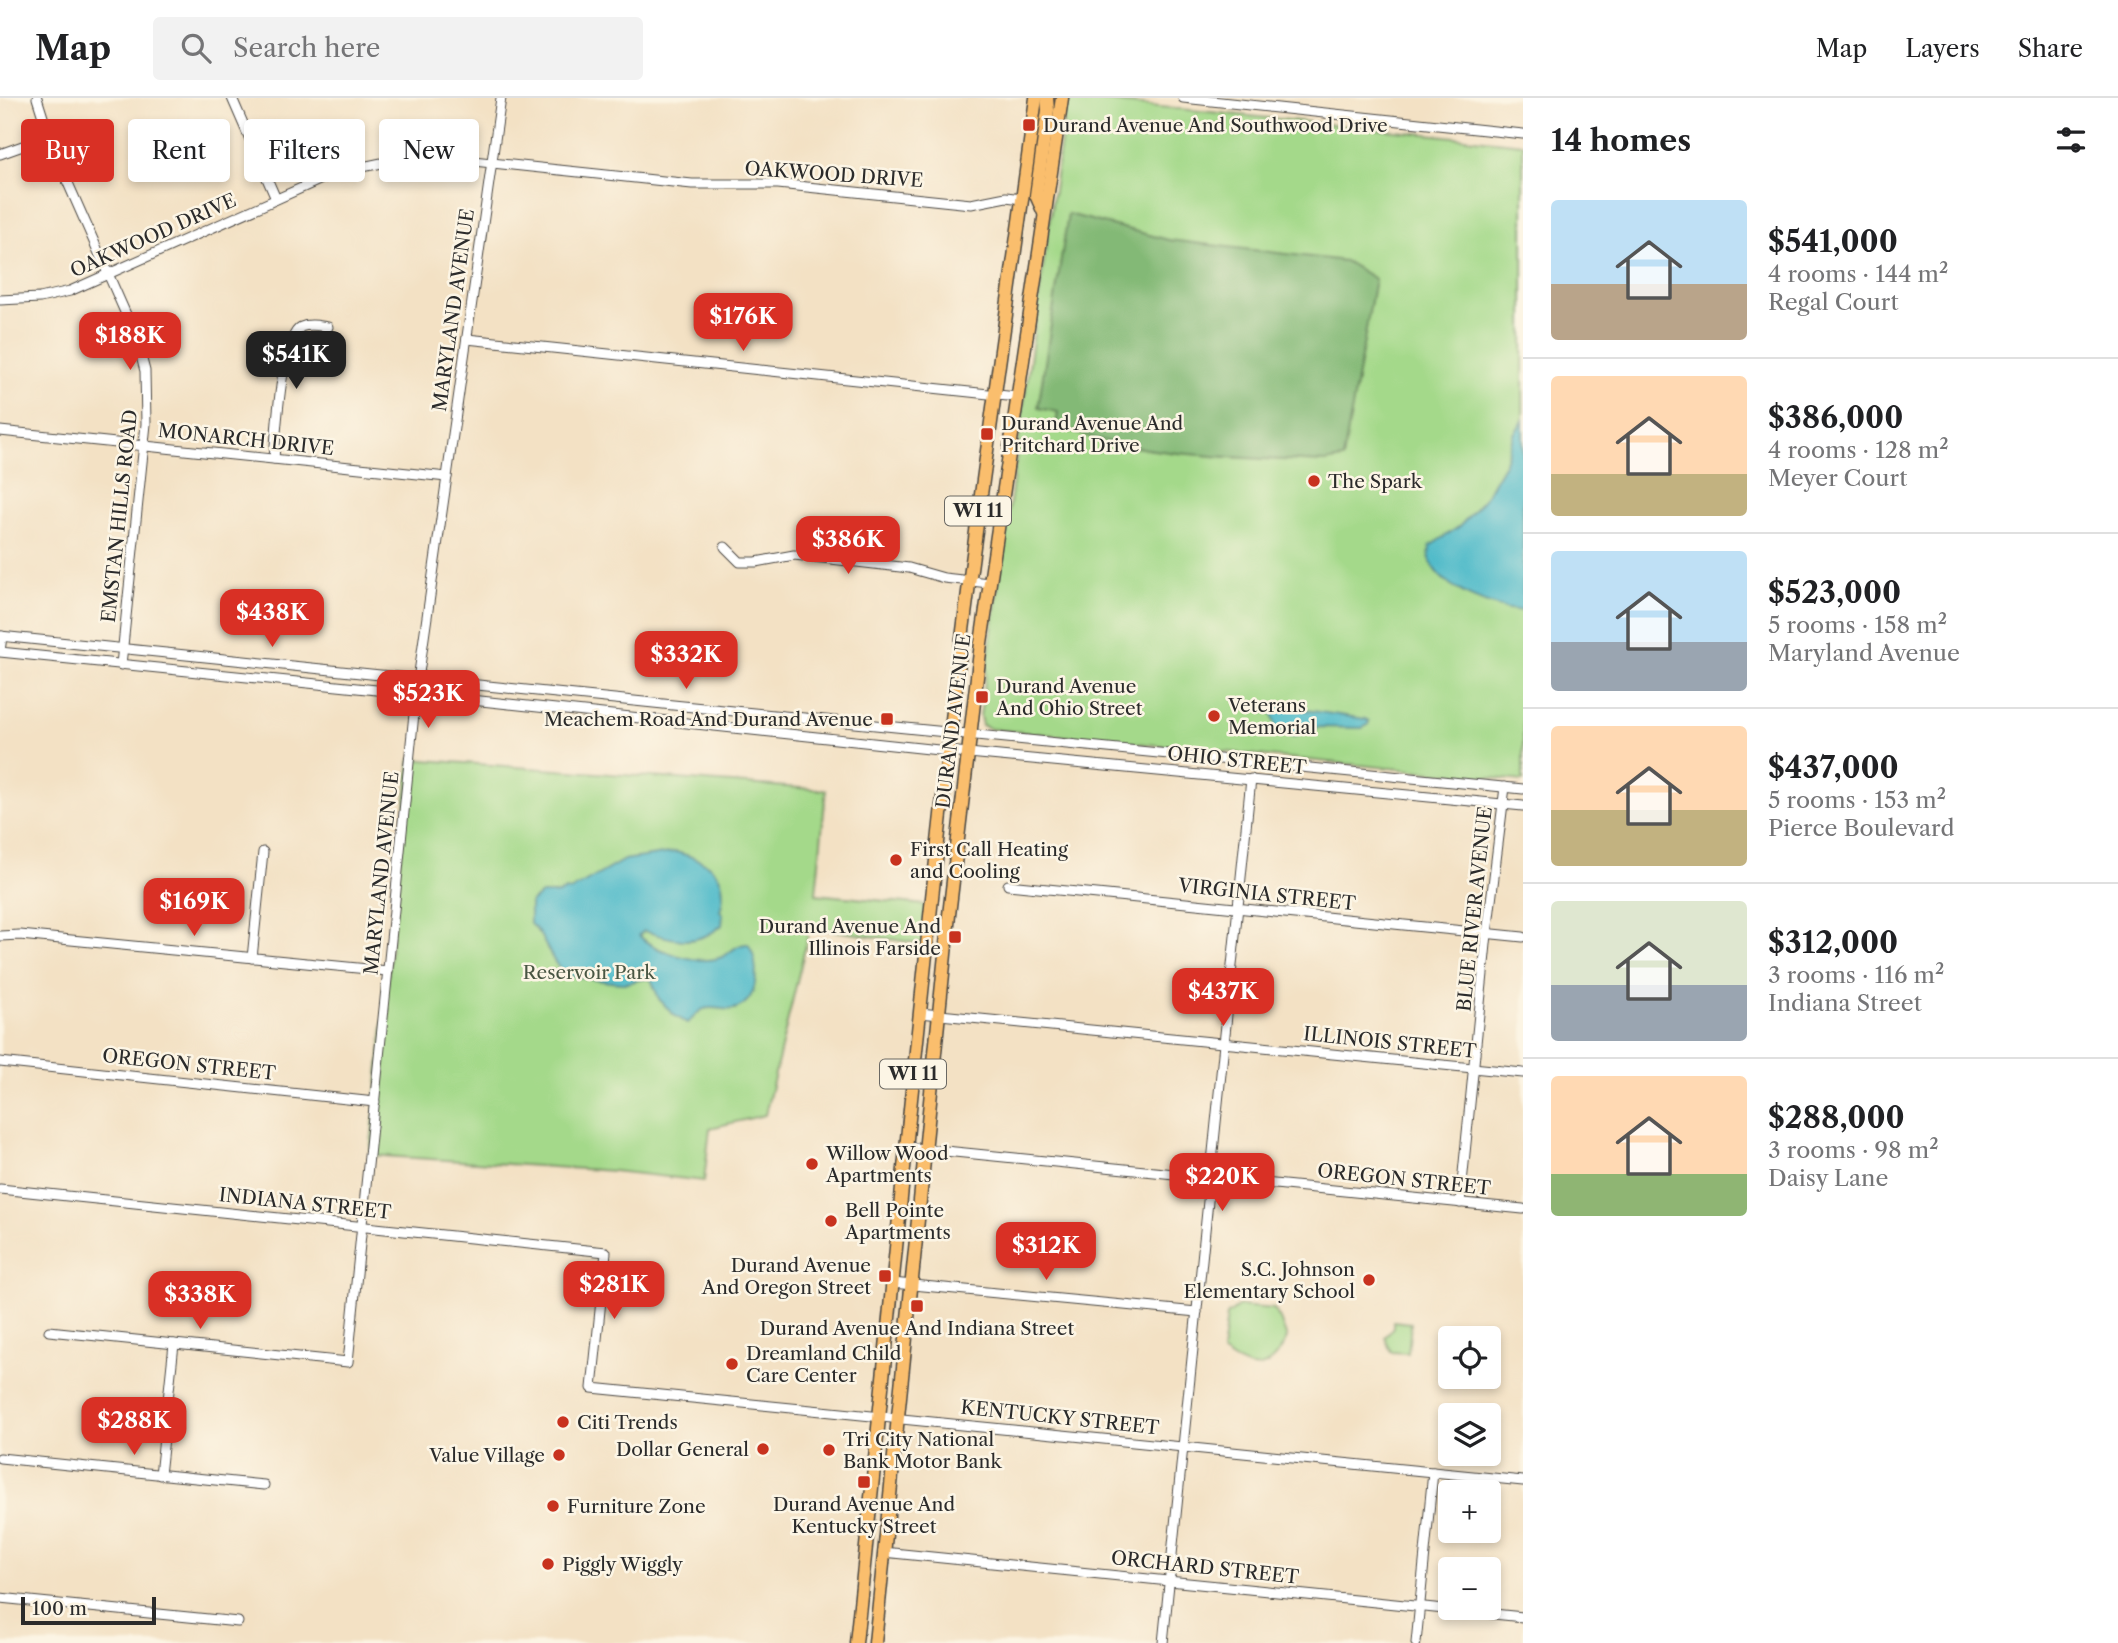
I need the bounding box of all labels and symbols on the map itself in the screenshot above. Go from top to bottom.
place label: Durand Avenue And Southwood Drive [1043,114,1388,137]
marker: Durand Avenue And Southwood Drive [1021,117,1037,133]
street label: OAKWOOD DRIVE [744,157,924,192]
street label: OAKWOOD DRIVE [67,189,240,282]
street label: MARYLAND AVENUE [428,207,479,413]
pin: $176K [694,294,792,353]
pin: $188K [81,313,179,372]
pin: $541K [247,331,345,391]
street label: EMSTAN HILLS ROAD [97,408,142,624]
place label: Durand Avenue And Pritchard Drive [1001,412,1184,457]
street label: MONARCH DRIVE [157,419,335,460]
marker: Durand Avenue And Pritchard Drive [979,426,995,442]
place label: The Spark [1328,470,1423,493]
marker: The Spark [1306,473,1322,489]
road number: WI 11 [945,496,1011,526]
pin: $386K [799,517,897,576]
pin: $438K [223,589,321,649]
pin: $332K [637,632,735,691]
street label: DURAND AVENUE [931,632,976,810]
pin: $523K [379,670,477,730]
place label: Durand Avenue And Ohio Street [995,675,1143,720]
marker: Durand Avenue And Ohio Street [974,689,990,705]
place label: Veterans Memorial [1227,694,1317,739]
place label: Meachem Road And Durand Avenue [544,708,873,731]
marker: Veterans Memorial [1206,708,1222,724]
marker: Meachem Road And Durand Avenue [879,711,895,727]
street label: OHIO STREET [1166,742,1308,779]
street label: MARYLAND AVENUE [359,770,404,976]
street label: BLUE RIVER AVENUE [1452,805,1497,1013]
place label: First Call Heating and Cooling [910,838,1069,883]
marker: First Call Heating and Cooling [888,852,904,868]
street label: VIRGINIA STREET [1176,874,1358,915]
pin: $169K [145,878,243,938]
place label: Durand Avenue And Illinois Farside [759,915,941,960]
marker: Durand Avenue And Illinois Farside [947,929,963,945]
park label: Reservoir Park [523,961,656,984]
pin: $437K [1174,968,1272,1028]
street label: ILLINOIS STREET [1302,1022,1478,1063]
street label: OREGON STREET [101,1044,278,1085]
road number: WI 11 [880,1059,946,1088]
place label: Willow Wood Apartments [825,1142,949,1187]
pin: $220K [1173,1154,1271,1213]
marker: Willow Wood Apartments [804,1156,820,1172]
street label: OREGON STREET [1316,1159,1493,1200]
street label: INDIANA STREET [218,1183,393,1224]
place label: Bell Pointe Apartments [844,1199,951,1244]
marker: Bell Pointe Apartments [823,1213,839,1229]
pin: $312K [997,1222,1095,1282]
place label: Durand Avenue And Oregon Street [701,1254,871,1299]
place label: S.C. Johnson Elementary School [1183,1258,1355,1303]
pin: $281K [565,1262,663,1321]
marker: Durand Avenue And Oregon Street [877,1268,893,1284]
pin: $338K [151,1272,249,1331]
marker: S.C. Johnson Elementary School [1361,1272,1377,1288]
marker: Durand Avenue And Indiana Street [909,1298,925,1314]
place label: Durand Avenue And Indiana Street [760,1317,1074,1340]
place label: Dreamland Child Care Center [746,1342,902,1387]
marker: Dreamland Child Care Center [724,1356,740,1372]
street label: KENTUCKY STREET [960,1396,1161,1439]
pin: $288K [85,1398,183,1457]
place label: Citi Trends [577,1411,678,1434]
marker: Citi Trends [555,1414,571,1430]
place label: Tri City National Bank Motor Bank [843,1428,1002,1473]
place label: Dollar General [616,1438,749,1461]
marker: Dollar General [755,1441,771,1457]
marker: Tri City National Bank Motor Bank [821,1442,837,1458]
place label: Value Village [428,1444,545,1467]
marker: Value Village [551,1447,567,1463]
marker: Durand Avenue And Kentucky Street [856,1474,872,1490]
place label: Durand Avenue And Kentucky Street [773,1493,956,1538]
place label: Furniture Zone [567,1495,706,1518]
marker: Furniture Zone [545,1498,561,1514]
street label: ORCHARD STREET [1110,1546,1301,1589]
place label: Piggly Wiggly [562,1553,683,1576]
marker: Piggly Wiggly [540,1556,556,1572]
scale bar [21,1594,156,1626]

